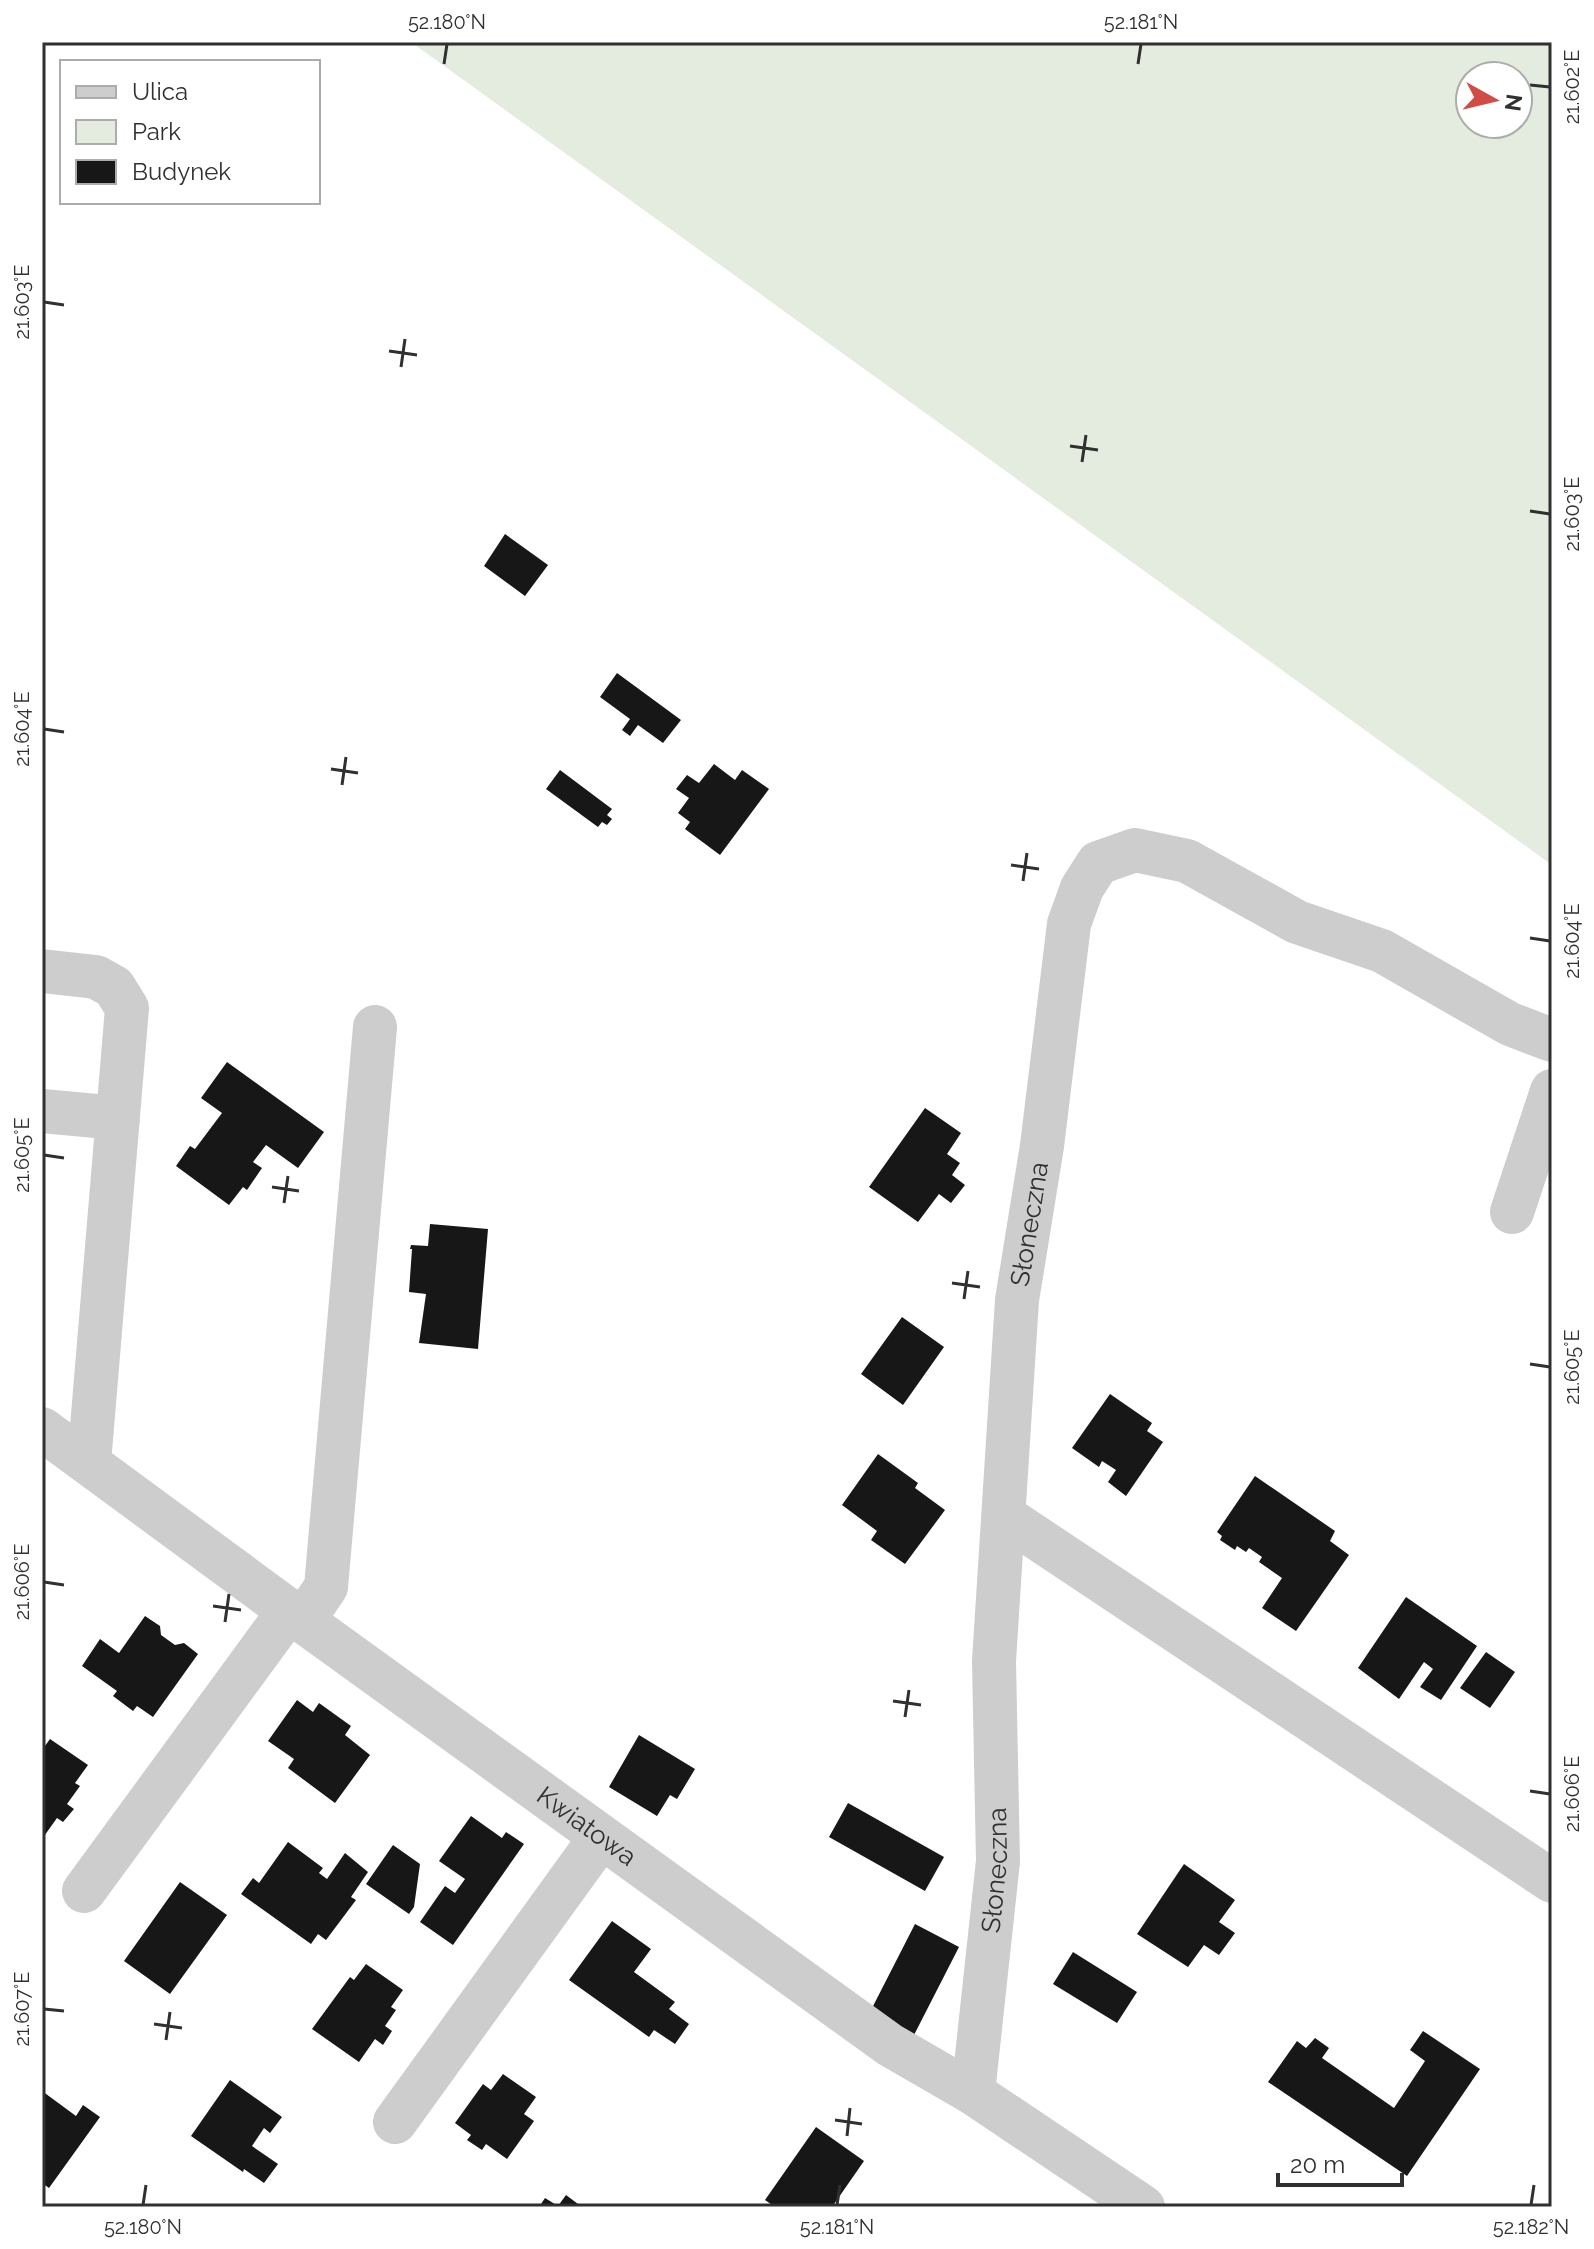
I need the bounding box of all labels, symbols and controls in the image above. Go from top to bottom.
text: 52.180°N [408,10,486,34]
text: 52.181°N [1104,10,1178,34]
text: 21.602°E [1560,50,1584,124]
legend [60,60,320,204]
north arrow [1454,60,1534,140]
text: Ulica [132,77,188,106]
text: N [1500,93,1528,113]
text: Park [132,117,181,146]
text: Budynek [132,157,231,186]
text: 21.603°E [10,265,34,339]
text: 21.603°E [1560,477,1584,551]
text: 21.604°E [10,691,34,767]
text: 21.604°E [1560,903,1584,979]
text: 21.605°E [10,1117,34,1193]
street label: Słoneczna [1004,1160,1054,1289]
text: 21.605°E [1560,1329,1584,1405]
text: 21.606°E [10,1544,34,1620]
text: 21.606°E [1560,1756,1584,1832]
street label: Kwiatowa [531,1780,642,1872]
street label: Słoneczna [975,1807,1013,1934]
text: 21.607°E [10,1971,34,2047]
scale bar [1278,2137,1402,2187]
text: 20 m [1290,2150,1345,2179]
text: 52.180°N [104,2215,182,2239]
text: 52.181°N [800,2215,874,2239]
text: 52.182°N [1493,2215,1569,2239]

